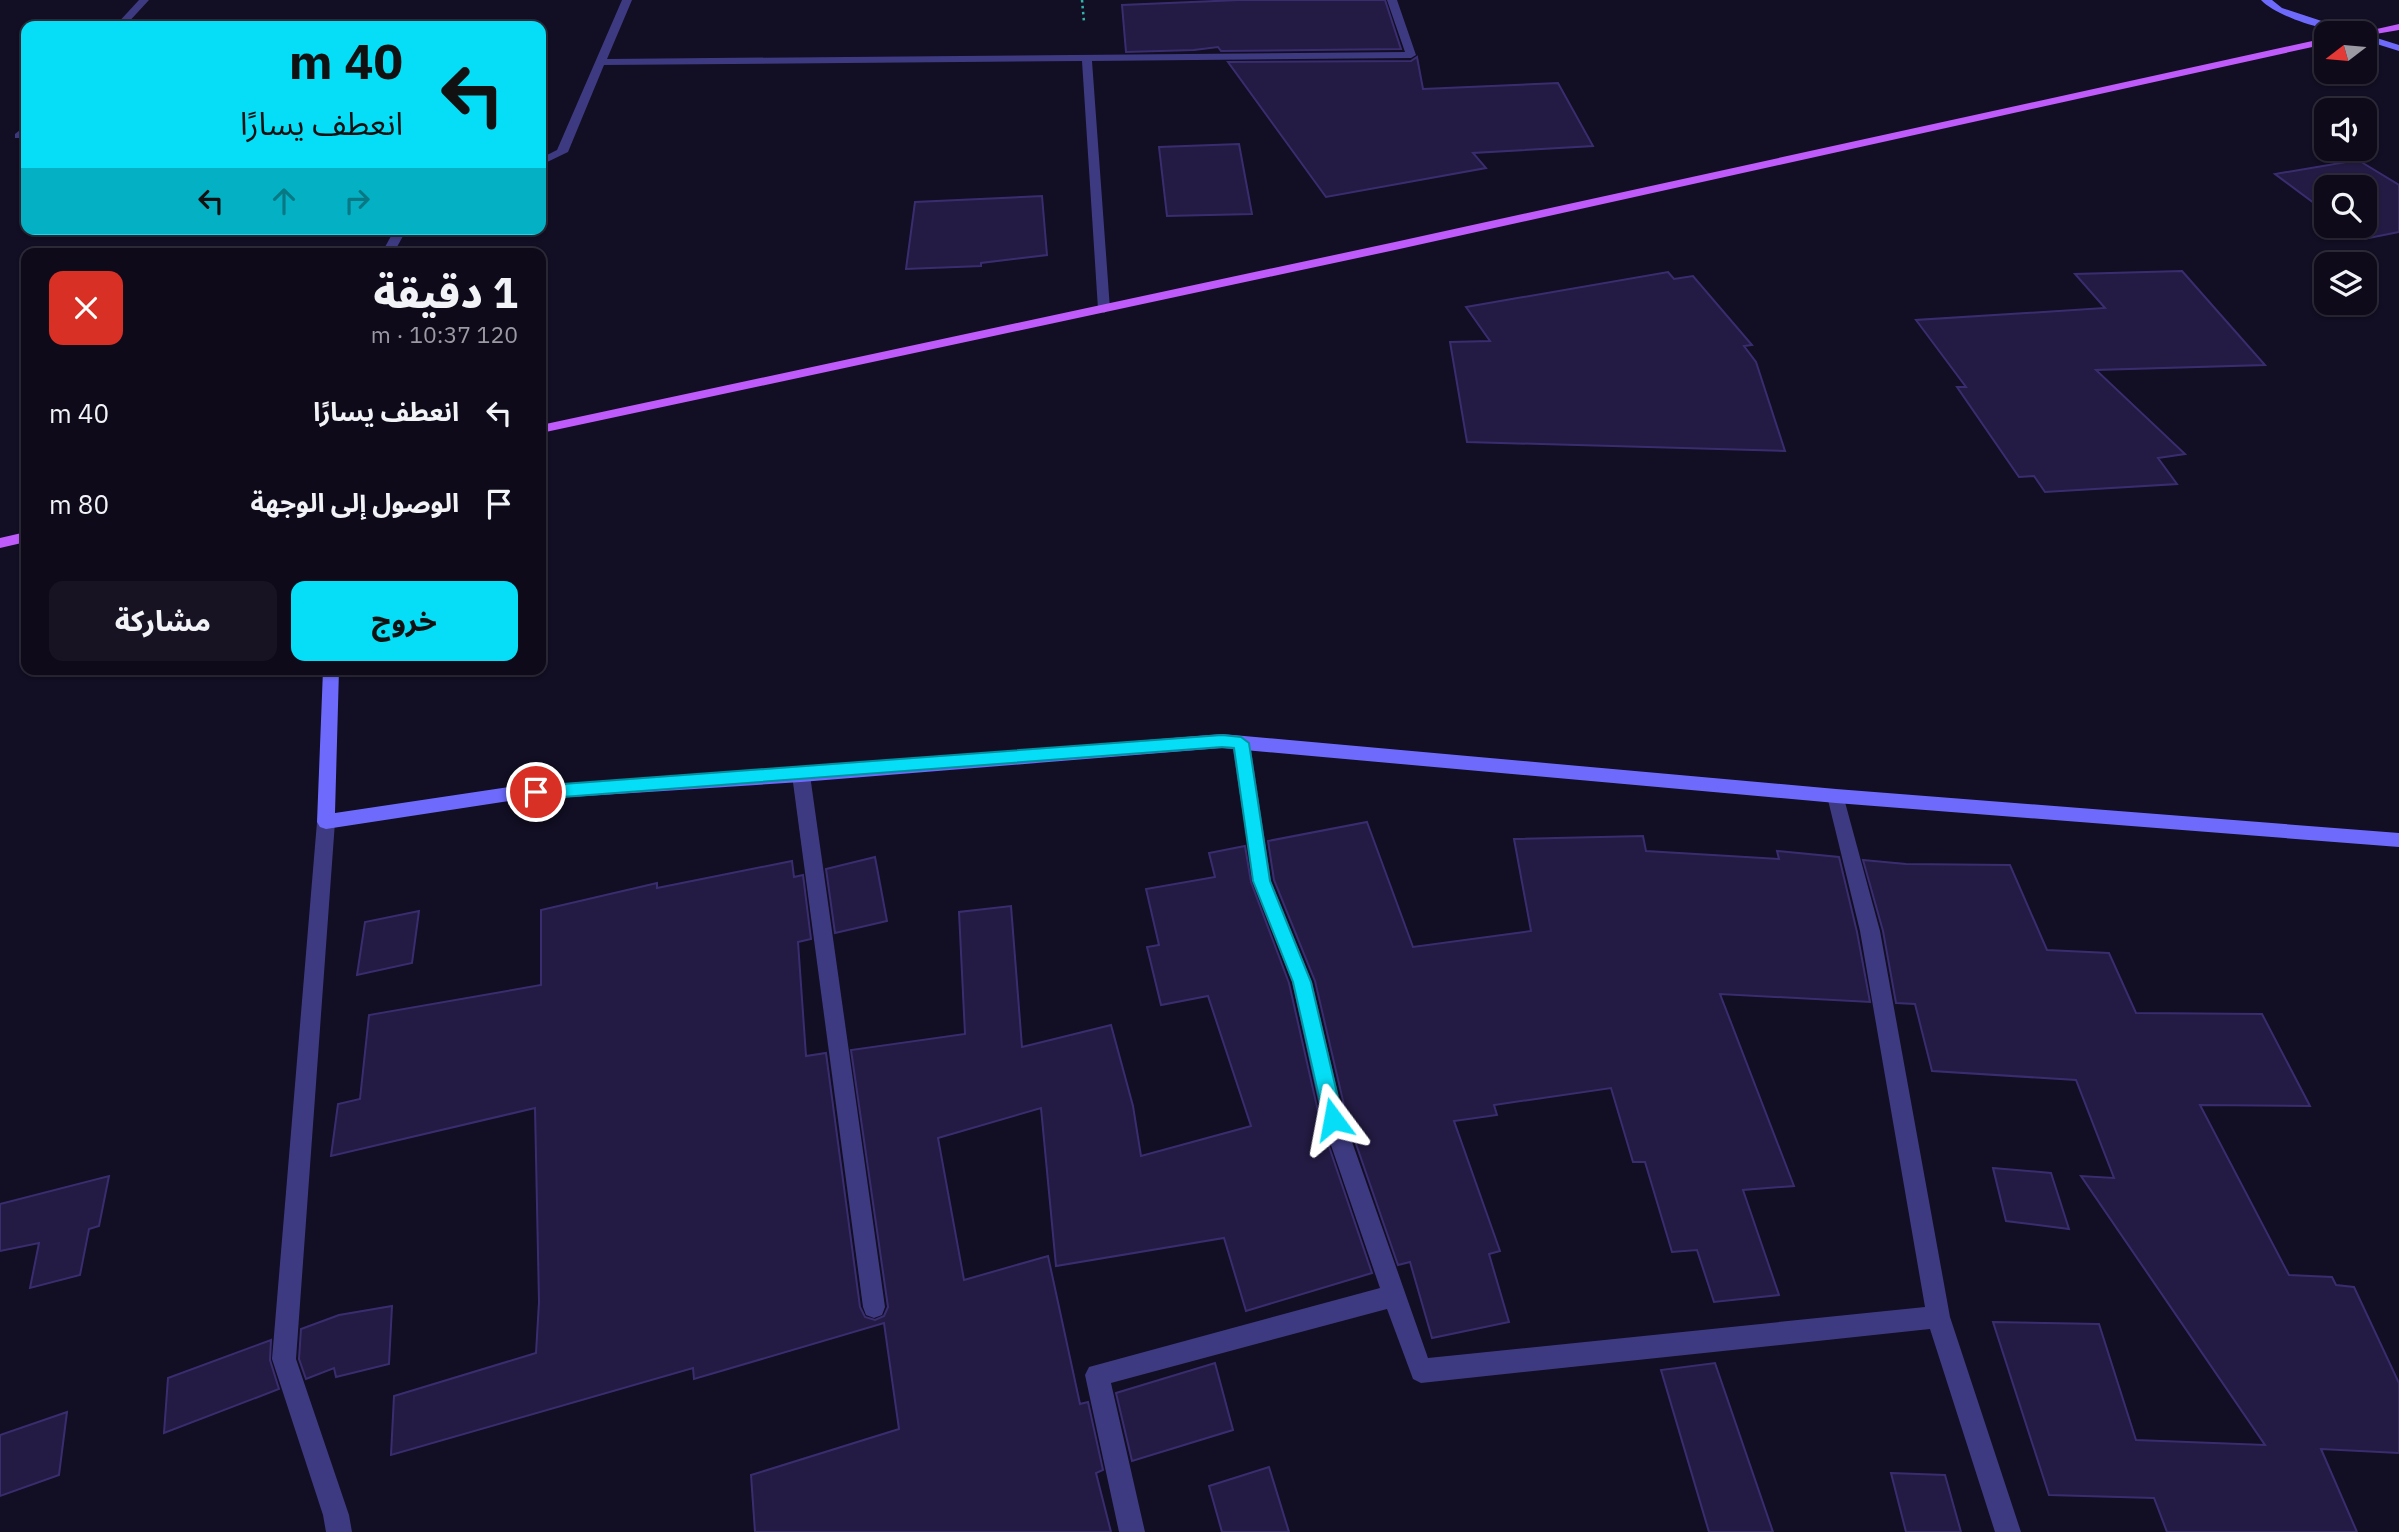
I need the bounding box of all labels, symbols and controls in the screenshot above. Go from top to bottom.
north arrow [2314,21,2376,84]
map controls [2314,21,2377,315]
text: 40 m [289,29,403,92]
icon: left [427,49,518,140]
button: sound [2314,98,2377,161]
text: انعطف يسارًا [240,102,403,144]
button: search [2314,175,2377,238]
icon: left [192,182,230,220]
icon: ahead [265,182,303,220]
icon: right [338,182,376,220]
button: layers [2314,252,2377,315]
text: 1 دقيقة [373,265,518,320]
button: close [49,271,123,345]
text: 120 m · 10:37 [371,319,518,349]
text: انعطف يسارًا [313,394,459,428]
icon: left [480,394,518,432]
text: 40 m [49,396,109,430]
text: الوصول إلى الوجهة [250,485,459,519]
icon: arrive [480,485,518,523]
text: 80 m [49,487,109,521]
button: مشاركة [49,581,277,661]
button: خروج [291,581,518,661]
pin [506,762,566,822]
icon: arrive [517,773,555,811]
position arrow [1296,1082,1370,1156]

